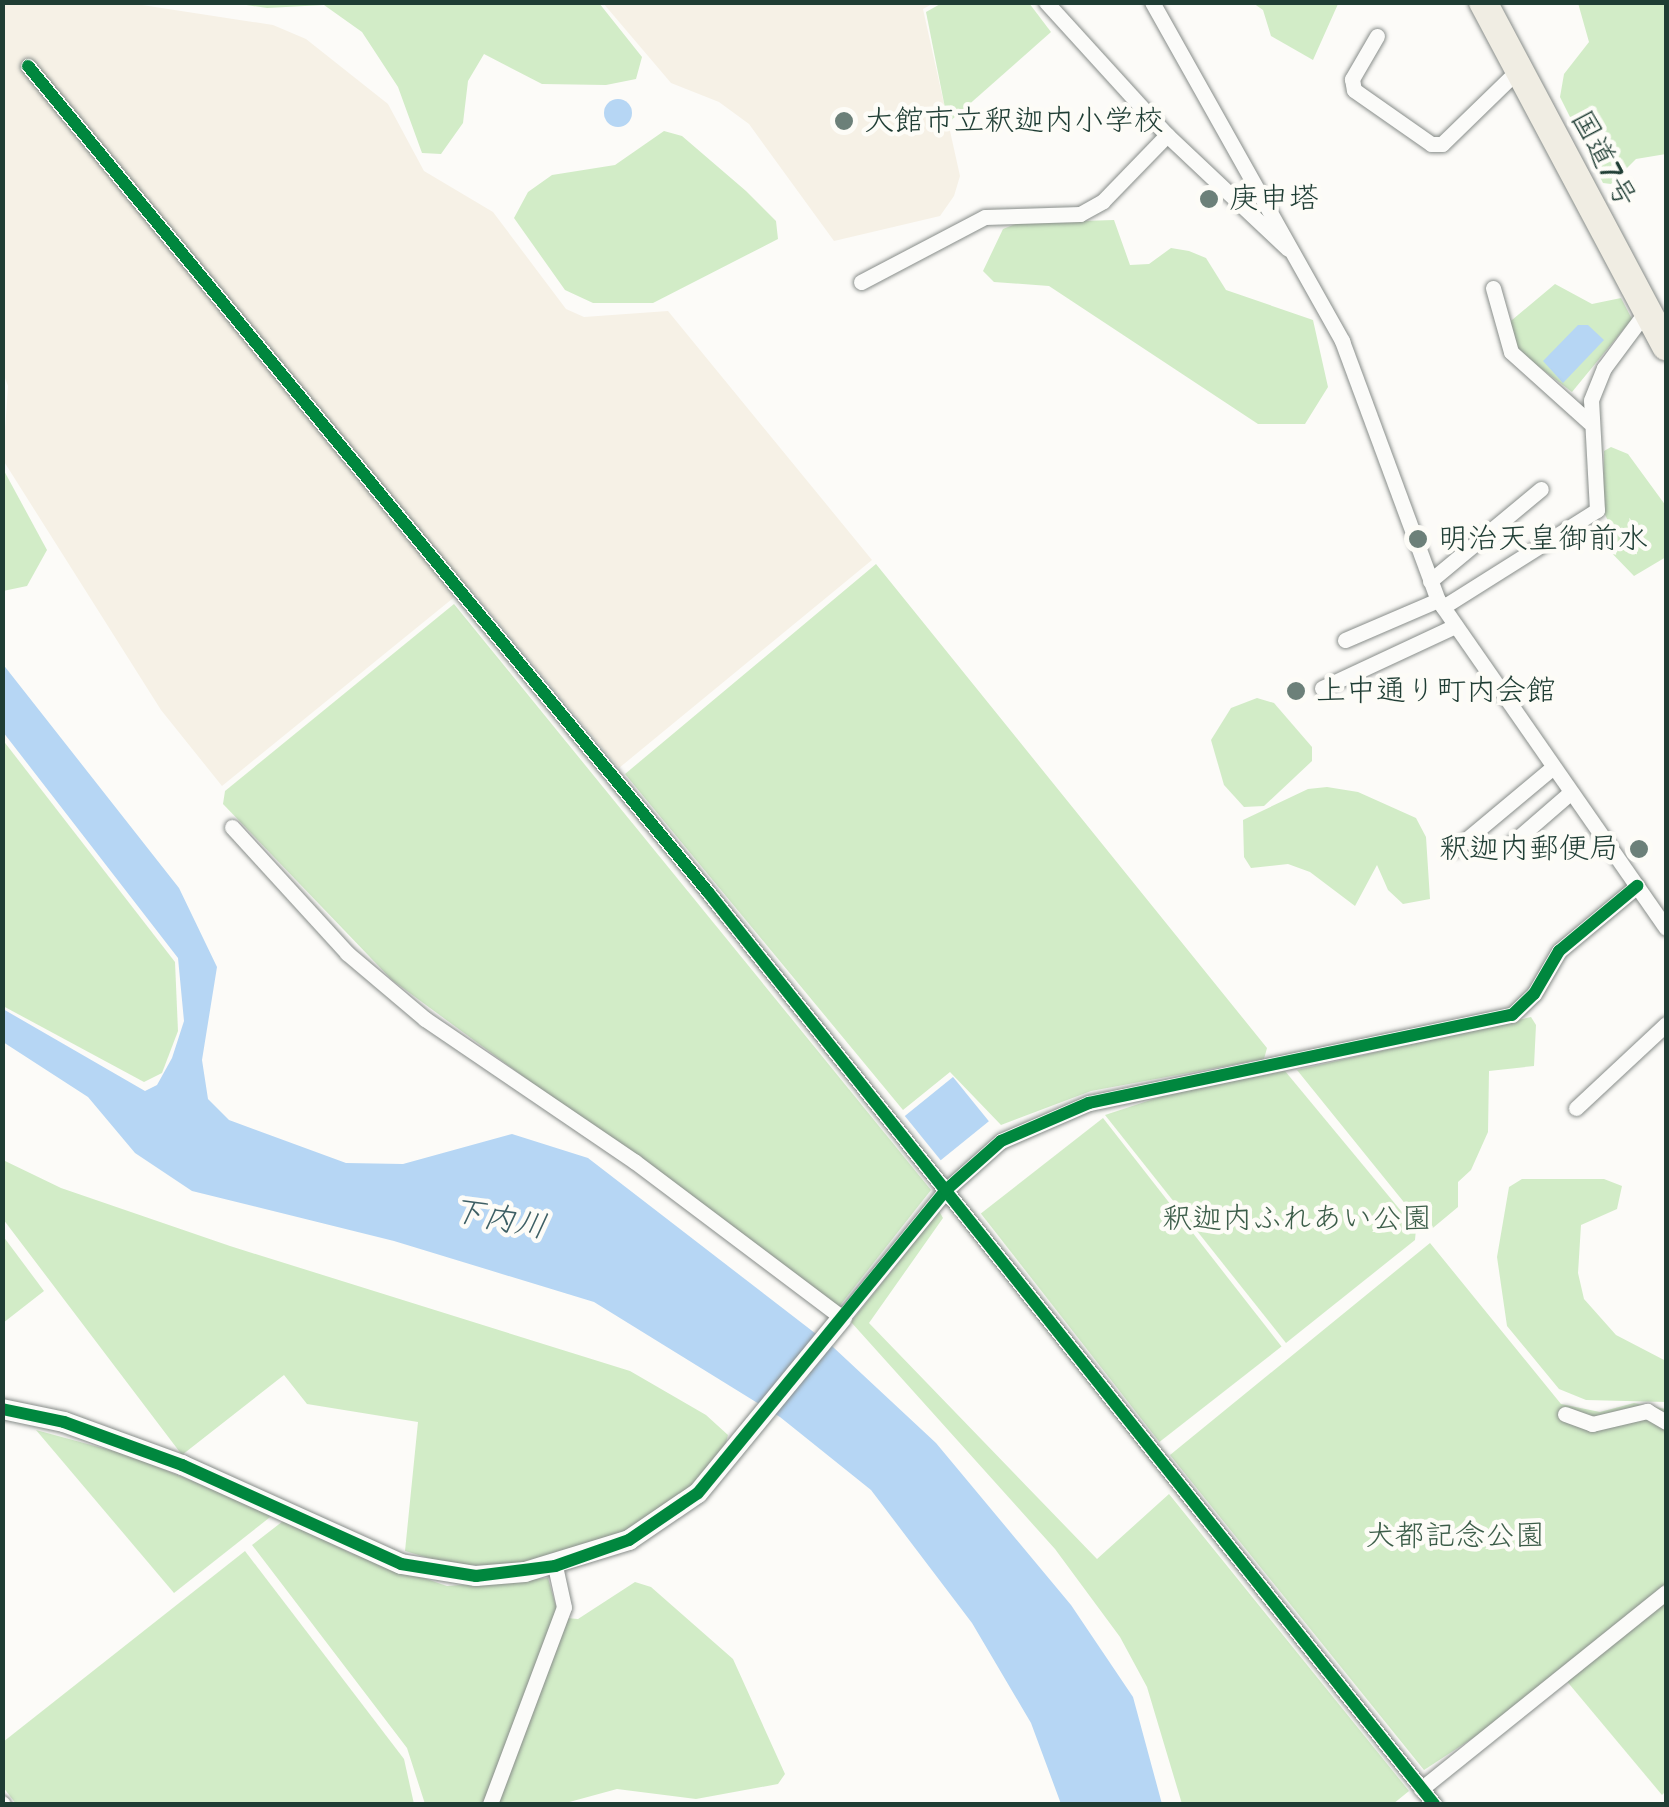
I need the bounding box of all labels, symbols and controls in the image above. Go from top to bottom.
place label: 大館市立釈迦内小学校 [864,103,1164,139]
street label: 国道7号 [1563,104,1643,214]
marker: 大館市立釈迦内小学校 [833,110,855,132]
place label: 庚申塔 [1229,181,1319,217]
marker: 庚申塔 [1198,188,1220,210]
place label: 明治天皇御前水 [1438,521,1648,557]
marker: 明治天皇御前水 [1407,528,1429,550]
place label: 上中通り町内会館 [1316,673,1556,709]
marker: 上中通り町内会館 [1285,680,1307,702]
place label: 釈迦内郵便局 [1439,831,1619,867]
marker: 釈迦内郵便局 [1628,838,1650,860]
water label: 下内川 [448,1192,550,1248]
park label: 釈迦内ふれあい公園 [1162,1201,1432,1237]
park label: 犬都記念公園 [1365,1518,1545,1554]

